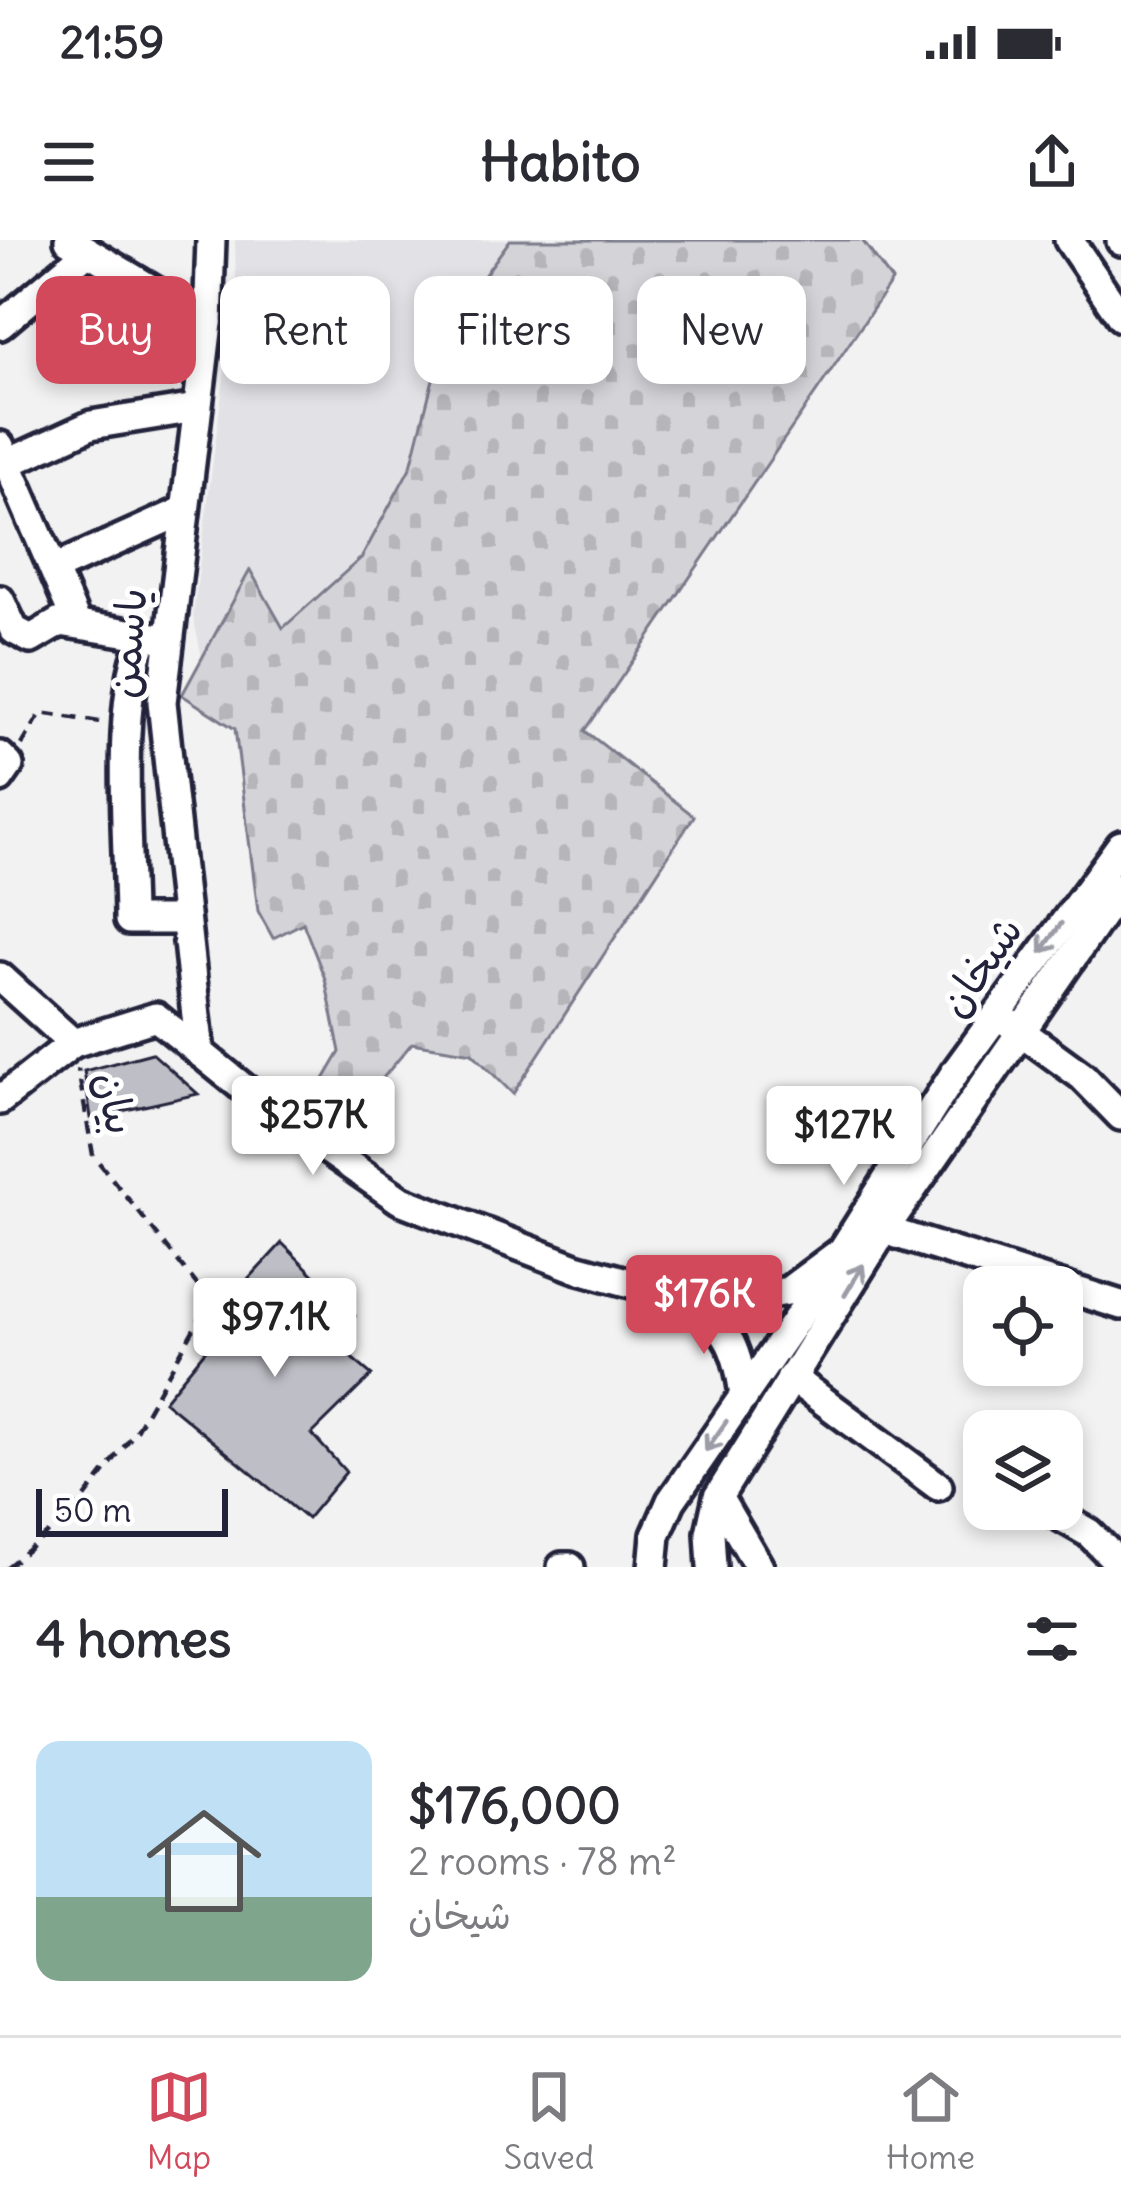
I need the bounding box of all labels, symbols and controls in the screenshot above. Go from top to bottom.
text: 21:59 [60,14,164,70]
text: Habito [480,128,641,196]
icon: menu [36,129,102,195]
icon: share [1019,129,1085,195]
chip: Buy [36,276,196,384]
chip: Rent [220,276,390,384]
chip: Filters [414,276,613,384]
chip: New [637,276,806,384]
street label: یاسمن [96,586,158,700]
street label: شیخان [927,906,1033,1026]
one-way arrow [1039,921,1064,955]
street label: بیان [84,1067,148,1139]
pin: $257K [229,1076,397,1178]
pin: $127K [760,1086,928,1188]
text: $257K [259,1090,367,1139]
text: $127K [793,1100,895,1149]
pin: $176K [620,1255,788,1357]
one-way arrow [842,1264,866,1298]
map controls [963,1266,1083,1530]
button: locate [963,1266,1083,1386]
text: $176K [653,1269,755,1318]
pin: $97.1K [177,1278,373,1380]
text: $97.1K [220,1292,330,1341]
button: layers [963,1410,1083,1530]
one-way arrow [704,1419,729,1452]
scale bar [36,1483,228,1536]
text: 50 m [54,1489,131,1531]
icon: filters [1019,1606,1085,1672]
text: 4 homes [36,1607,231,1671]
text: $176,000 [408,1773,621,1837]
icon: home [132,1789,276,1933]
text: 2 rooms · 78 m² [408,1837,677,1886]
text: شیخان [408,1891,511,1940]
tab: Map [146,2064,212,2178]
tab: Saved [504,2064,594,2178]
tab: Home [886,2064,975,2178]

